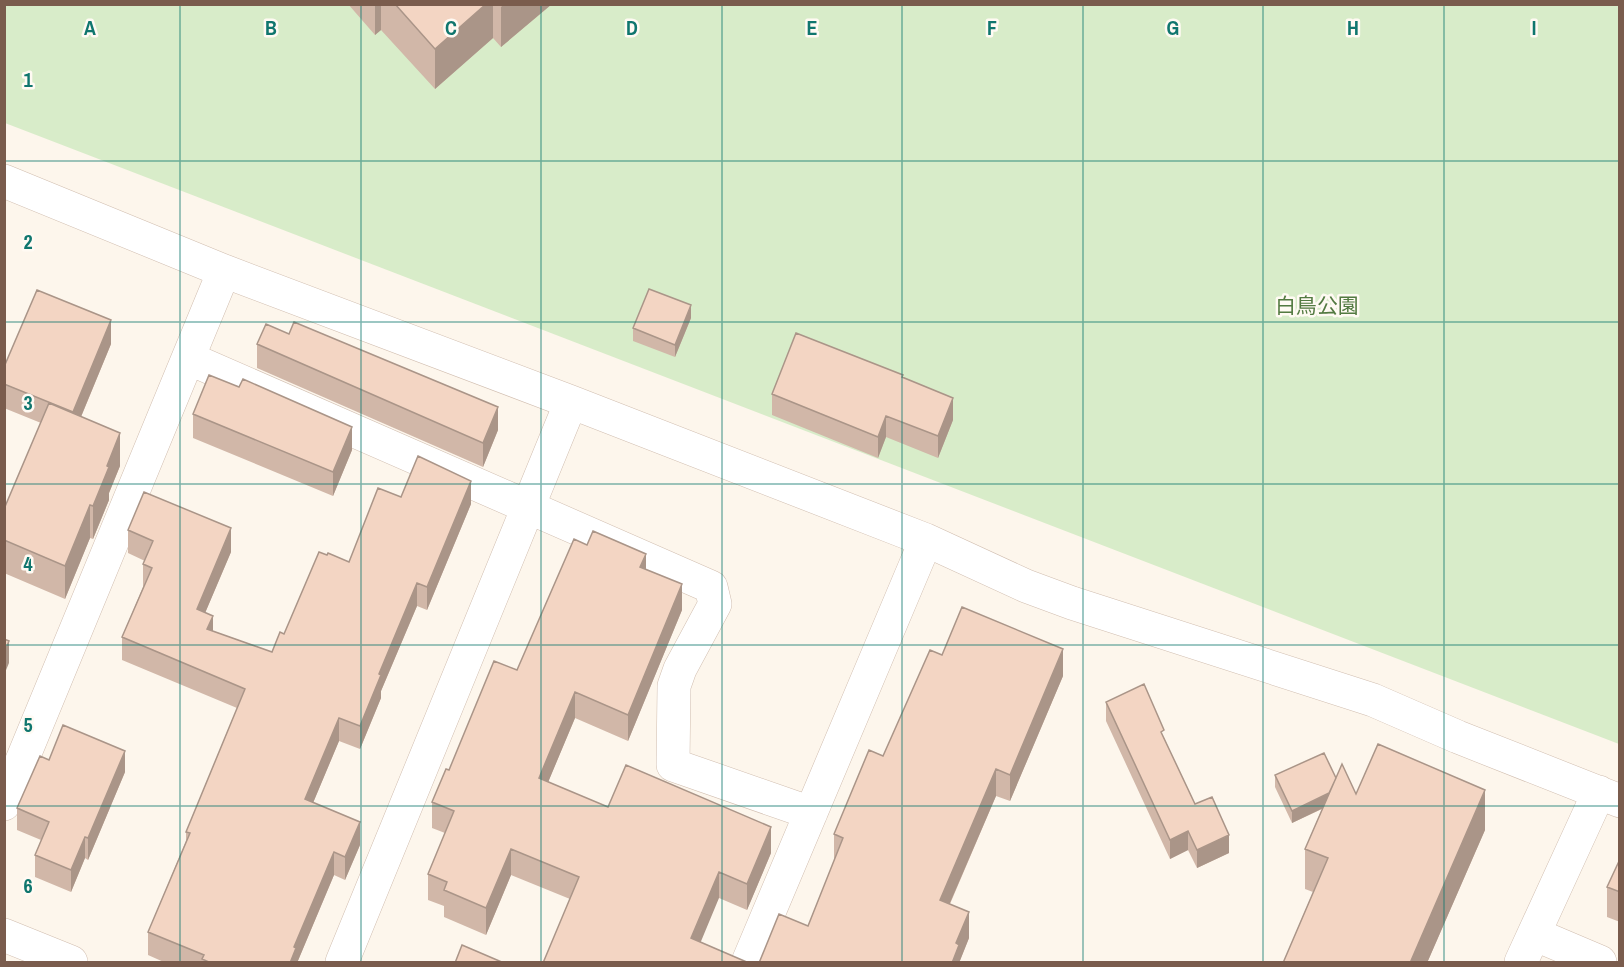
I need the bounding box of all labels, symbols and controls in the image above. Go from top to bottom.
text: A [84,14,96,41]
text: B [265,14,277,41]
text: C [445,14,457,41]
text: D [626,14,638,41]
text: E [807,14,818,41]
text: F [987,14,997,41]
text: G [1167,14,1179,41]
text: H [1347,14,1359,41]
text: I [1532,14,1536,41]
text: 1 [23,66,33,93]
text: 2 [23,228,33,255]
park label: 白鳥公園 [1275,291,1359,320]
text: 3 [23,389,33,416]
text: 4 [23,550,33,577]
text: 5 [23,711,33,738]
text: 6 [23,872,33,899]

